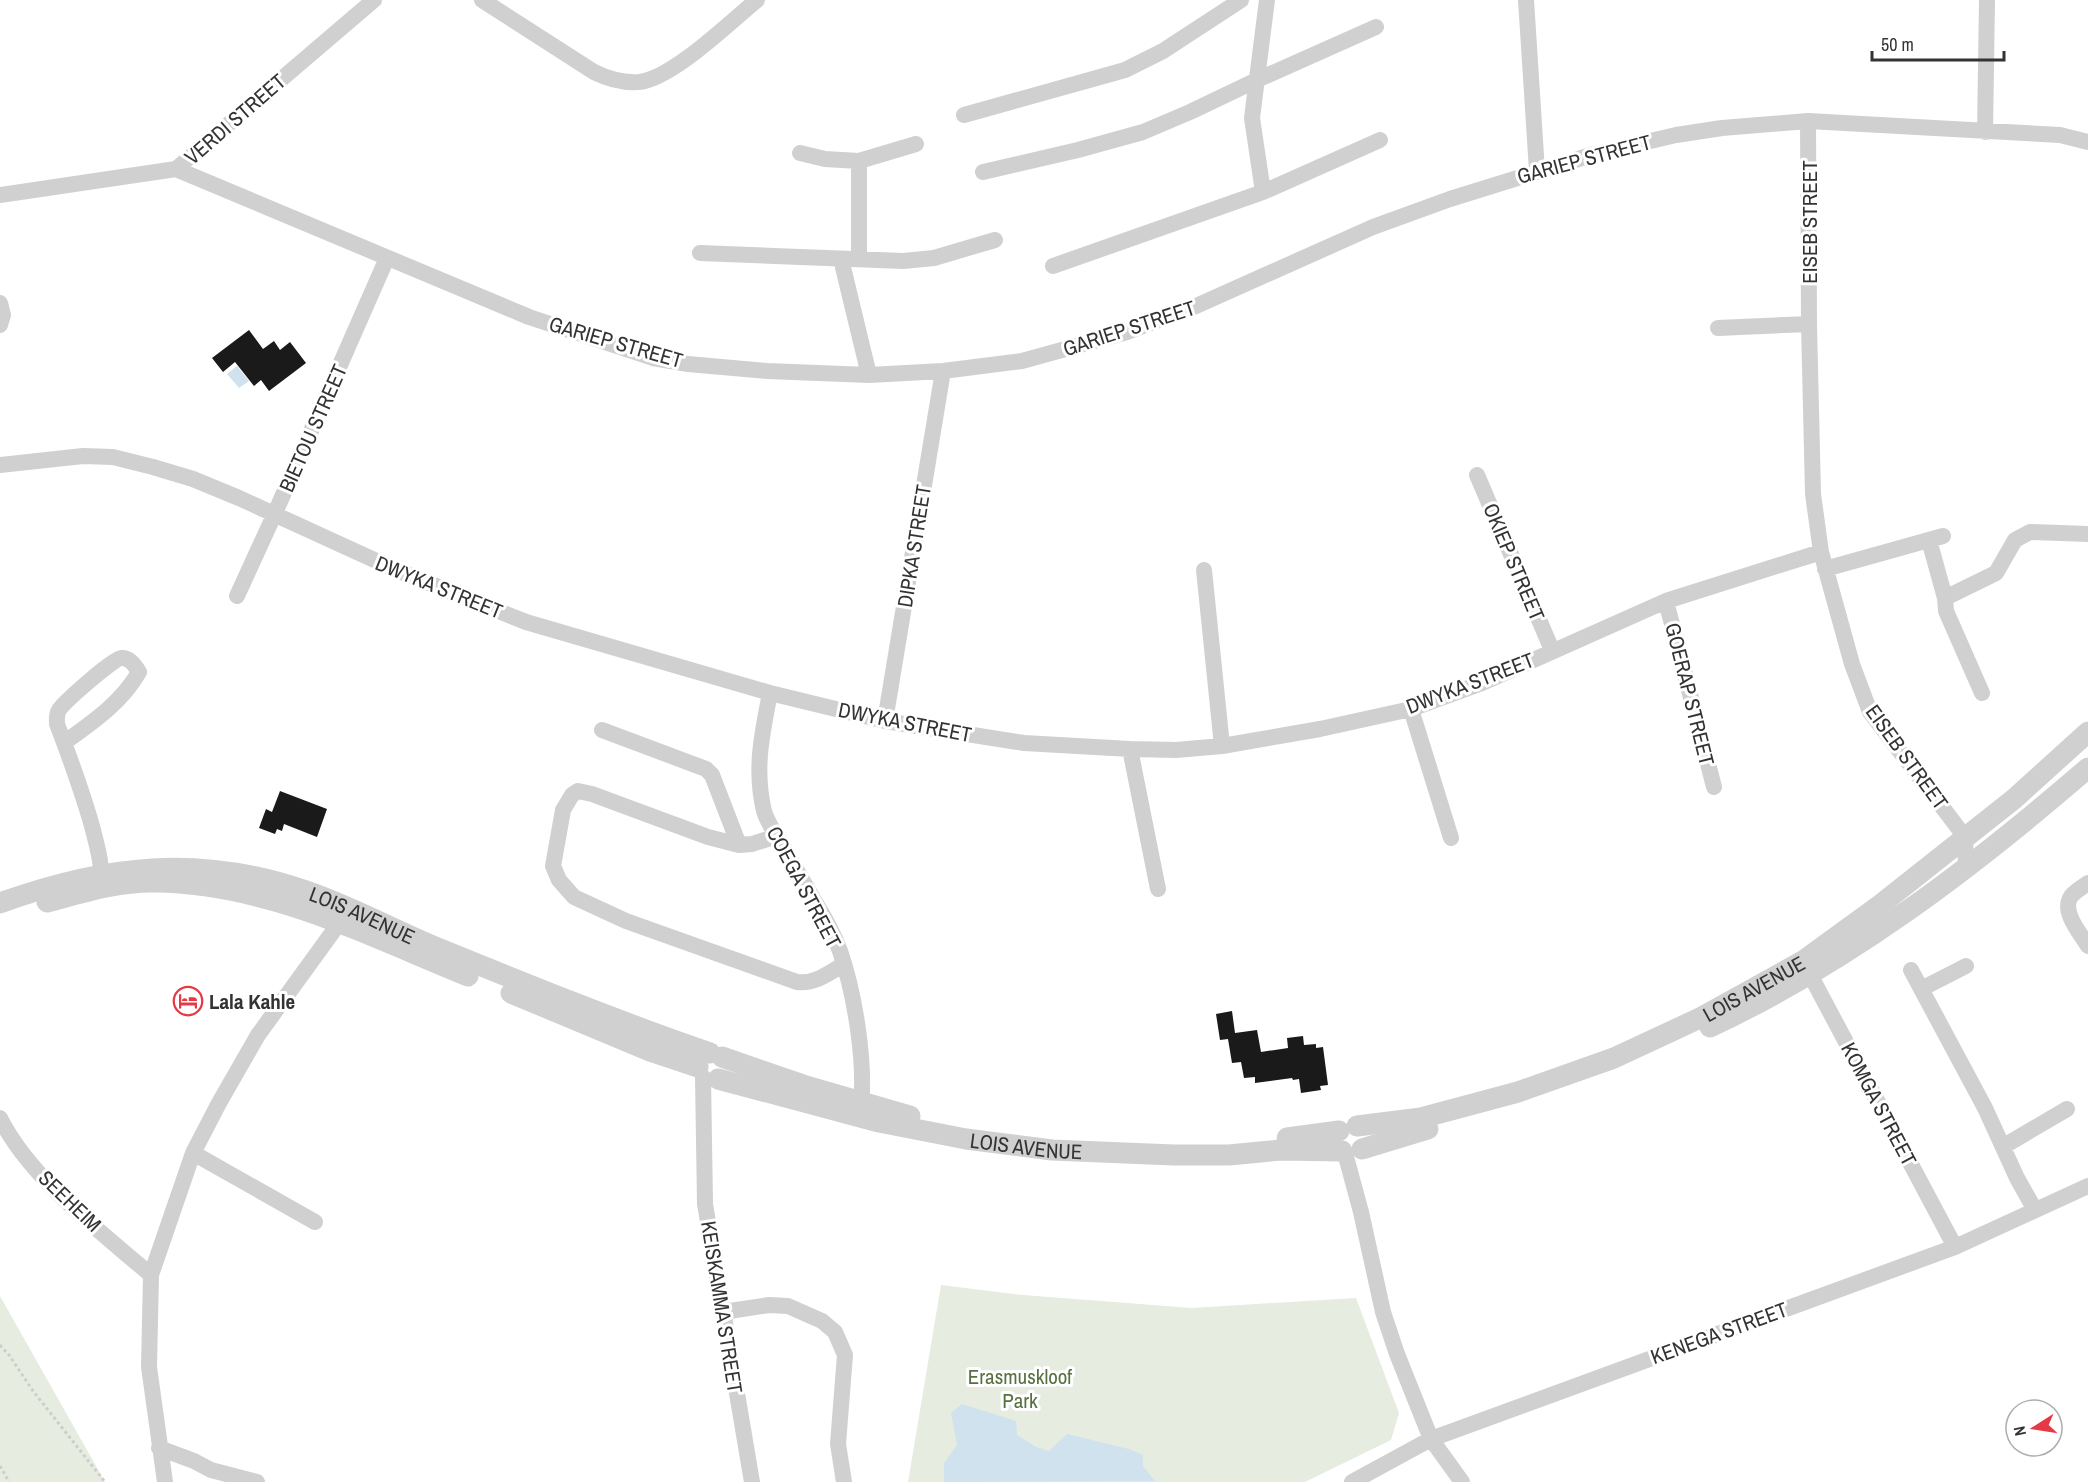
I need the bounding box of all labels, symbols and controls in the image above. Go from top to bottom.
scale bar [1872,24,2004,62]
text: 50 m [1881,32,1914,57]
street label: VERDI STREET [178,67,292,171]
street label: GARIEP STREET [1514,127,1655,191]
street label: EISEB STREET [1795,160,1824,284]
street label: GARIEP STREET [1059,293,1199,363]
street label: GARIEP STREET [546,309,687,375]
street label: BIETOU STREET [272,359,354,496]
street label: DIPKA STREET [890,482,938,609]
street label: OKIEP STREET [1476,499,1552,626]
street label: DWYKA STREET [371,548,507,626]
street label: GOERAP STREET [1658,620,1722,769]
street label: DWYKA STREET [1402,645,1539,721]
street label: DWYKA STREET [836,695,974,749]
street label: EISEB STREET [1859,699,1955,816]
street label: COEGA STREET [760,821,848,953]
street label: LOIS AVENUE [305,879,420,951]
street label: LOIS AVENUE [1697,948,1810,1028]
hotel icon: Lala Kahle [172,985,204,1017]
place label: Lala Kahle [209,987,295,1016]
street label: KOMGA STREET [1834,1037,1924,1171]
street label: LOIS AVENUE [968,1125,1083,1166]
street label: SEEHEIM [32,1164,108,1238]
street label: KEISKAMMA STREET [694,1219,750,1396]
street label: KENEGA STREET [1647,1295,1792,1371]
park label: Erasmuskloof Park [968,1362,1072,1415]
north arrow [2004,1398,2064,1458]
text: N [2008,1424,2031,1438]

